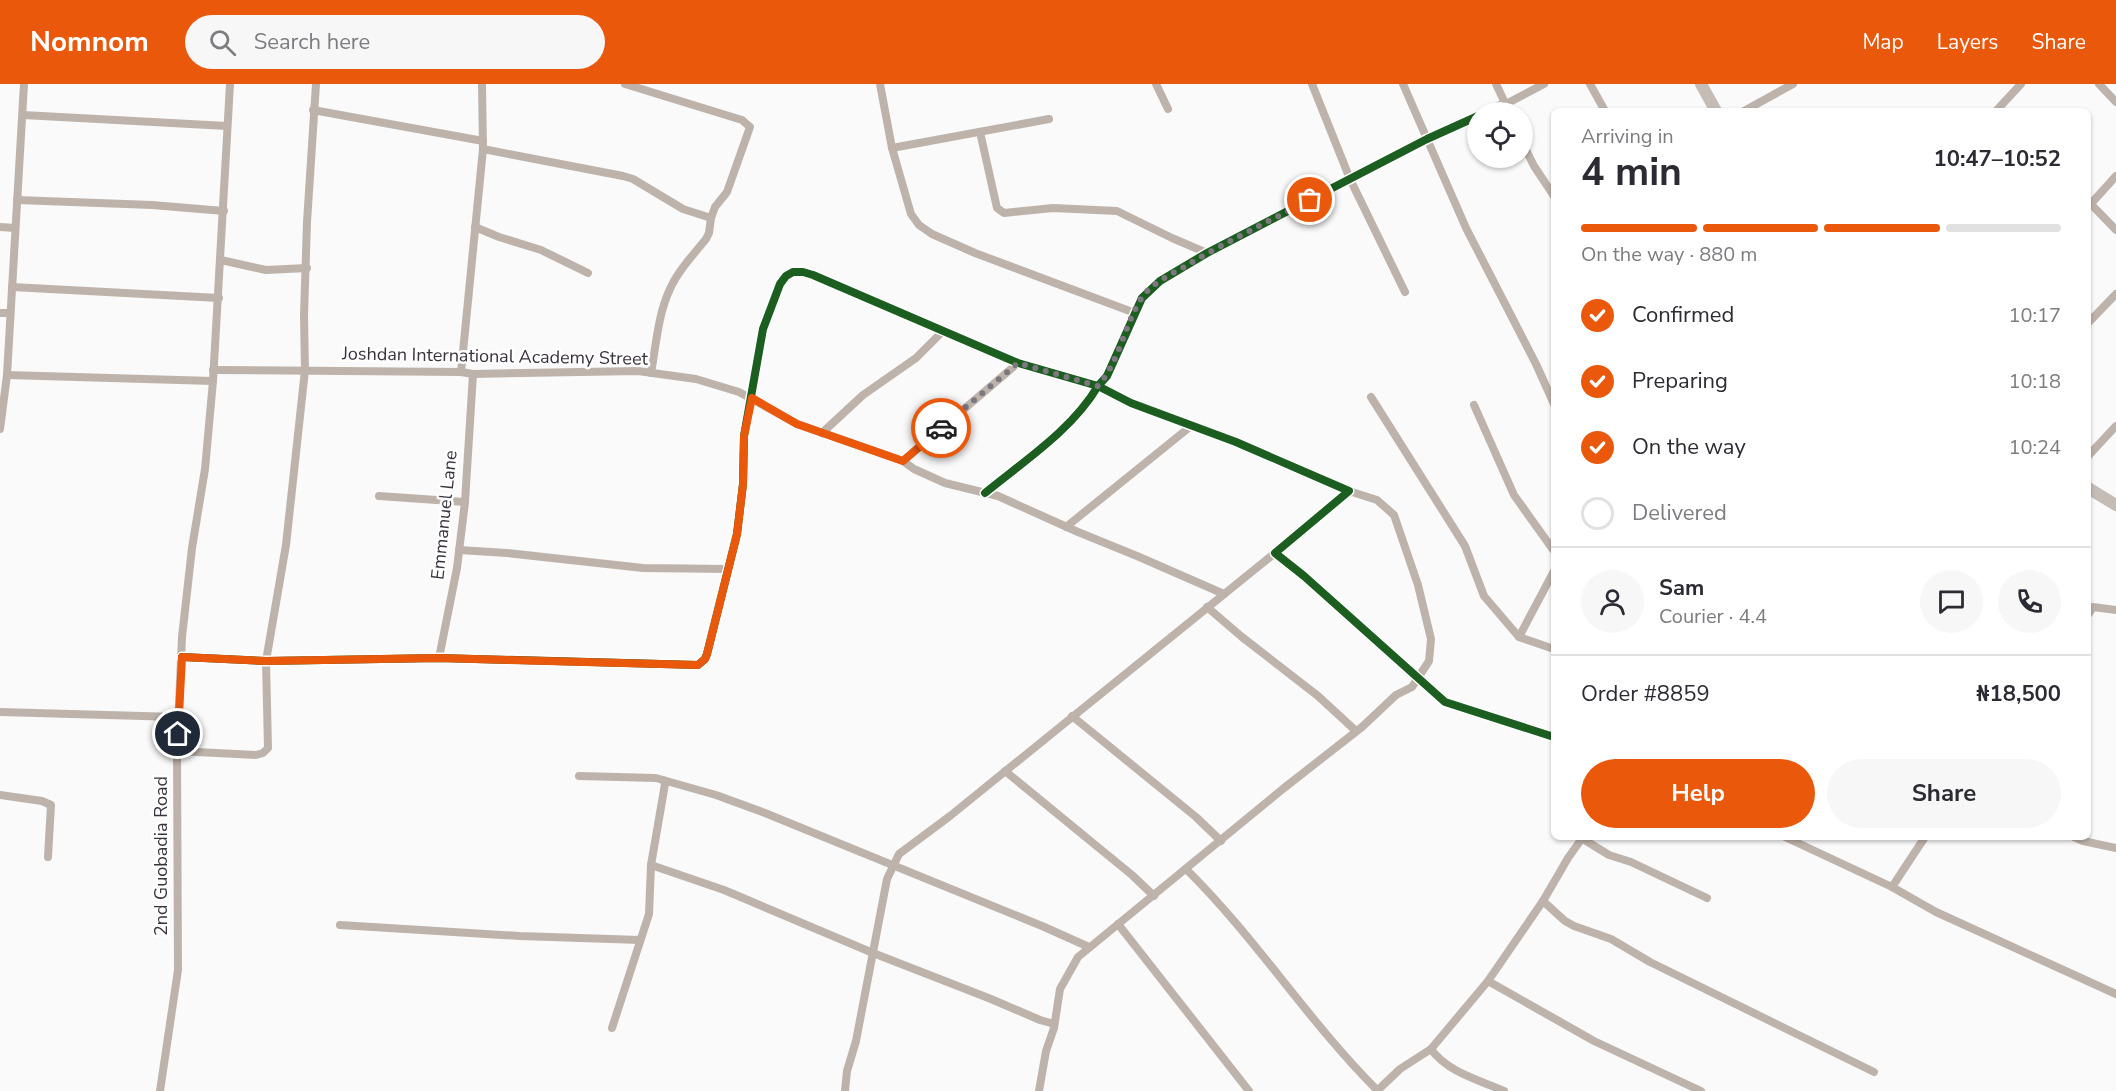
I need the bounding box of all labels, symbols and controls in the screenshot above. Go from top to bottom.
search box [185,15,605,69]
text: Nomnom [30,23,149,61]
icon: search [206,26,239,59]
text: Search here [254,27,370,57]
text: Map [1862,28,1904,56]
text: Layers [1937,28,1998,56]
text: Share [2031,28,2086,56]
map controls [1467,102,1533,168]
button: locate [1467,102,1533,168]
text: Arriving in [1581,123,1674,150]
text: 10:47–10:52 [1933,144,2061,174]
text: 4 min [1581,146,1682,199]
pin [1284,174,1335,225]
icon: bag [1293,183,1326,216]
text: On the way · 880 m [1581,241,1757,268]
icon: check [1581,299,1614,332]
text: Confirmed [1632,300,1734,330]
text: 10:17 [2008,302,2061,329]
street label: Joshdan International Academy Street [341,341,649,371]
icon: check [1581,365,1614,398]
text: Preparing [1632,366,1728,396]
text: 10:18 [2008,368,2061,395]
courier [911,398,971,458]
icon: car [925,412,958,445]
icon: check [1581,431,1614,464]
text: On the way [1632,432,1746,462]
text: 10:24 [2008,434,2061,461]
street label: Emmanuel Lane [425,449,463,581]
text: Delivered [1632,498,1727,528]
button: person [1581,570,1644,633]
button: chat [1920,570,1983,633]
button: phone [1998,570,2061,633]
text: Sam [1659,573,1704,603]
text: Courier · 4.4 [1659,603,1767,630]
text: Order #8859 [1581,679,1710,709]
text: ₦18,500 [1976,679,2061,709]
pin [152,708,203,759]
icon: home [161,717,194,750]
button: Help [1581,759,1815,828]
button: Share [1827,759,2061,828]
street label: 2nd Guobadia Road [149,776,173,936]

